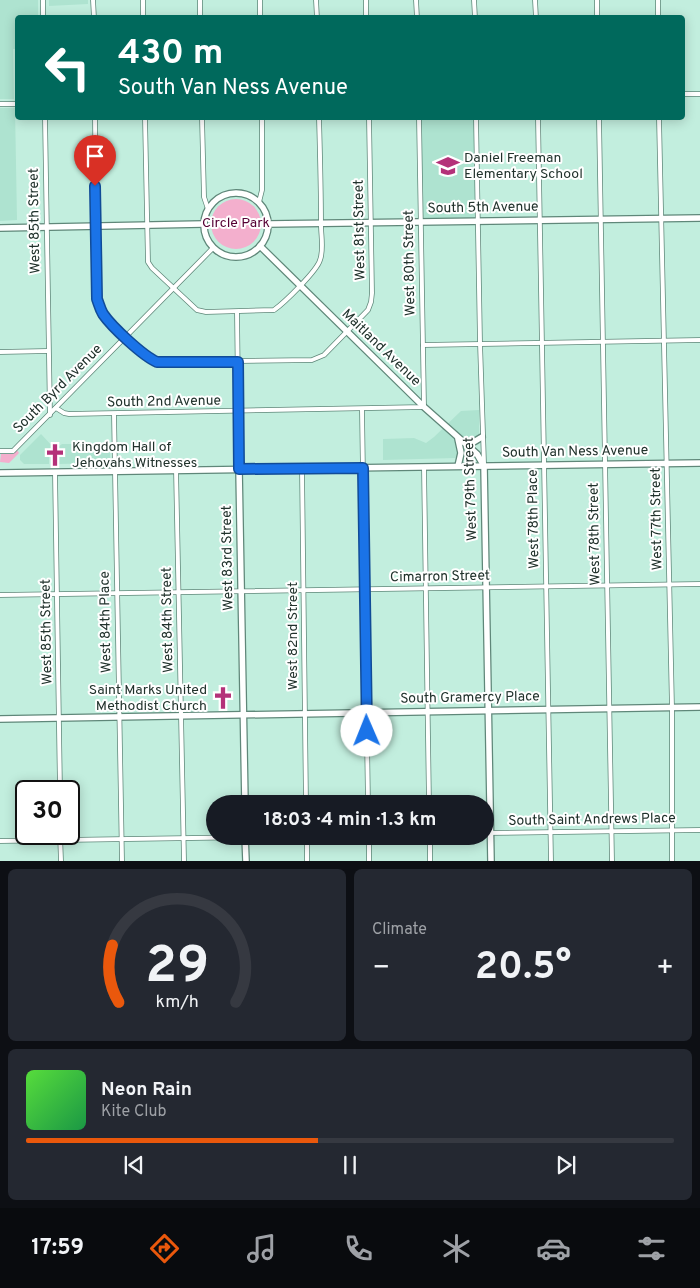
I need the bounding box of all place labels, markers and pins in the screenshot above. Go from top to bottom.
pin [74,135,116,186]
place label: Daniel Freeman Elementary School [464,150,583,183]
school or university icon: Daniel Freeman Elementary School [435,153,461,179]
place label: Kingdom Hall of Jehovahs Witnesses [72,439,197,472]
church icon: Kingdom Hall of Jehovahs Witnesses [42,442,68,468]
place label: Saint Marks United Methodist Church [89,682,207,715]
church icon: Saint Marks United Methodist Church [210,685,236,711]

